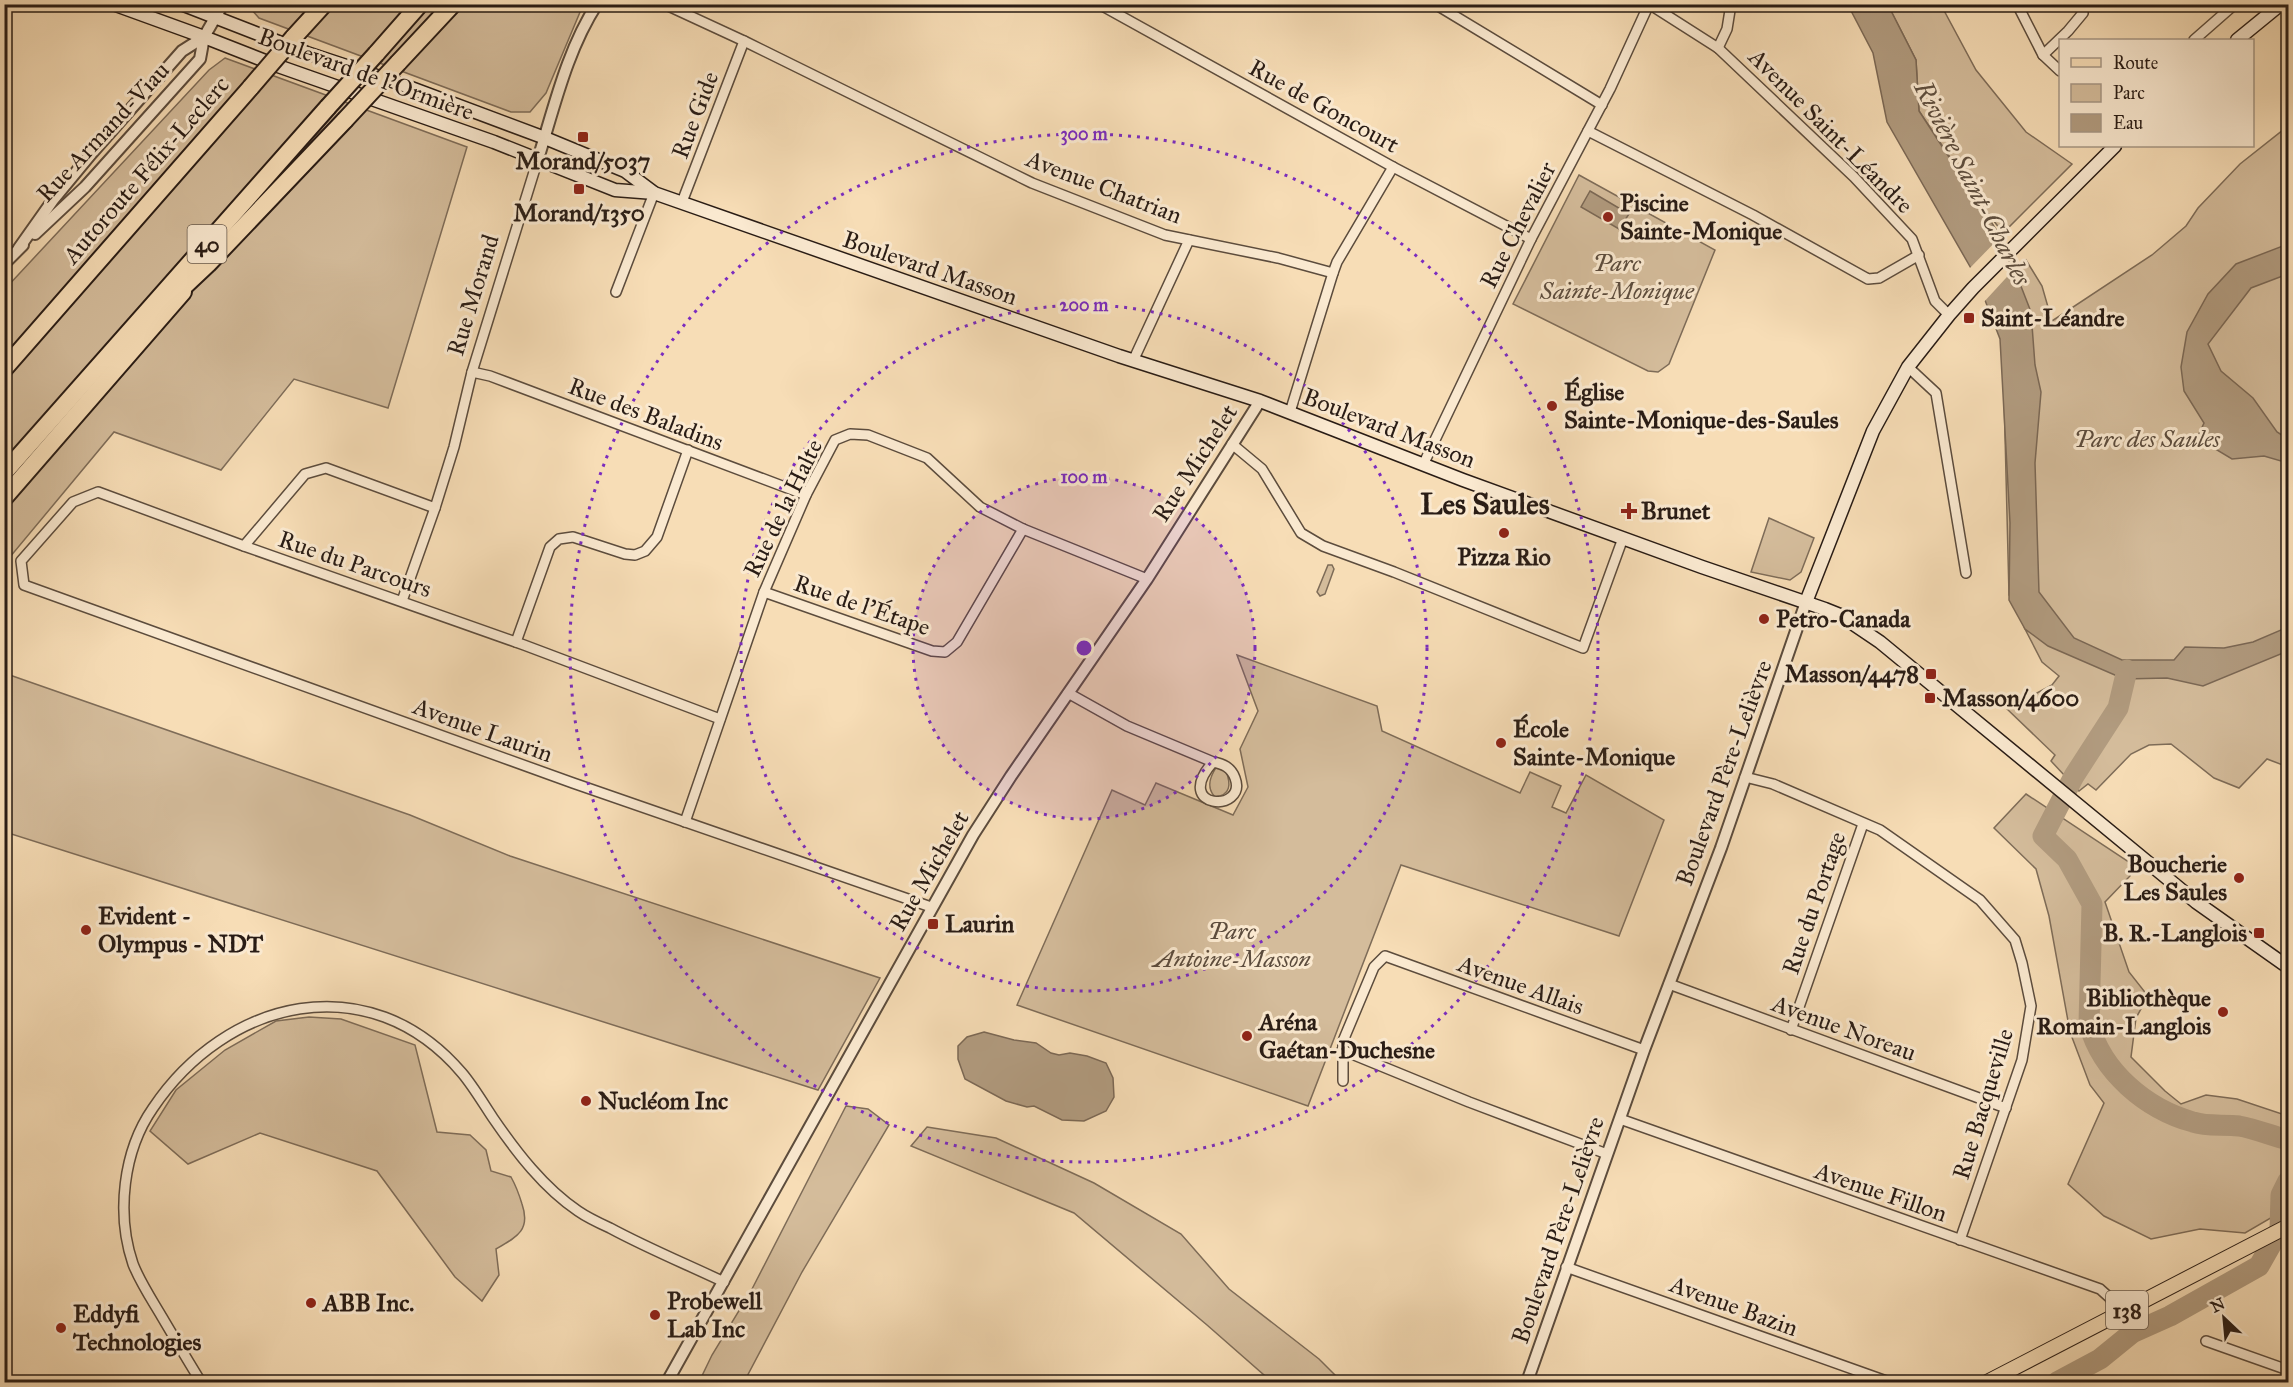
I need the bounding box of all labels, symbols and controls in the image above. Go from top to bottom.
street label: Boulevard de l'Ormière [254,21,478,127]
legend [2059,39,2254,147]
street label: Avenue Saint-Léandre [1742,42,1920,220]
street label: Rue de Goncourt [1244,52,1405,160]
text: Route [2113,52,2158,74]
street label: Rue Armand-Viau [30,55,176,208]
street label: Rue Gide [665,67,725,163]
street label: Autoroute Félix-Leclerc [56,70,236,271]
water label: Rivière Saint-Charles [1907,74,2039,291]
text: Parc [2113,82,2145,104]
text: Eau [2113,112,2143,134]
text: 300 m [1060,123,1108,146]
marker: Morand/5037 [576,130,590,144]
street label: Avenue Chatrian [1021,143,1186,230]
place label: Morand/5037 [516,146,651,176]
street label: Rue Chevalier [1473,157,1563,293]
marker: Morand/1350 [572,182,586,196]
place label: Piscine Sainte-Monique [1620,188,1782,246]
place label: Morand/1350 [513,198,645,228]
marker: Piscine Sainte-Monique [1601,210,1615,224]
street label: Boulevard Masson [839,224,1021,312]
road number: 40 [188,225,226,263]
street label: Rue Morand [440,231,506,359]
park label: Parc Sainte-Monique [1539,248,1695,306]
text: 200 m [1060,294,1109,316]
place label: Saint-Léandre [1981,303,2125,333]
marker: Saint-Léandre [1962,311,1976,325]
street label: Rue des Baladins [564,371,728,457]
place label: Église Sainte-Monique-des-Saules [1564,376,1839,435]
street label: Boulevard Masson [1298,381,1480,475]
street label: Rue Michelet [1146,398,1244,527]
marker: Église Sainte-Monique-des-Saules [1545,399,1559,413]
park label: Parc des Saules [2074,424,2221,454]
street label: Rue de la Halte [737,434,829,582]
text: 100 m [1061,466,1108,488]
district label: Les Saules [1420,486,1550,522]
place label: Brunet [1641,496,1711,526]
marker: Brunet [1622,504,1636,518]
street label: Rue du Parcours [275,524,435,604]
marker: Pizza Rio [1497,526,1511,540]
place label: Pizza Rio [1457,542,1551,572]
street label: Rue de l'Étape [790,568,934,642]
place label: Petro-Canada [1776,604,1911,634]
marker: Petro-Canada [1757,612,1771,626]
centre of rings [1074,638,1094,658]
street label: Boulevard Père-Lelièvre [1669,656,1779,890]
place label: Masson/4478 [1784,659,1919,689]
marker: Masson/4478 [1924,667,1938,681]
place label: Masson/4600 [1942,683,2079,713]
street label: Avenue Laurin [408,691,557,769]
marker: Masson/4600 [1923,691,1937,705]
place label: École Sainte-Monique [1513,713,1675,772]
marker: École Sainte-Monique [1494,736,1508,750]
street label: Rue Michelet [882,805,976,937]
street label: Rue du Portage [1776,828,1852,978]
place label: Boucherie Les Saules [2123,849,2227,907]
marker: Boucherie Les Saules [2232,871,2246,885]
place label: Evident - Olympus - NDT [98,901,264,959]
place label: Laurin [945,909,1014,939]
park label: Parc Antoine-Masson [1150,916,1311,974]
marker: Laurin [926,917,940,931]
place label: B. R.-Langlois [2103,918,2247,948]
marker: Evident - Olympus - NDT [79,923,93,937]
marker: B. R.-Langlois [2252,926,2266,940]
street label: Avenue Allais [1453,948,1588,1022]
place label: Bibliothèque Romain-Langlois [2036,983,2211,1041]
street label: Avenue Noreau [1767,988,1920,1068]
marker: Bibliothèque Romain-Langlois [2216,1005,2230,1019]
place label: Aréna Gaétan-Duchesne [1257,1007,1435,1065]
street label: Rue Bacqueville [1946,1025,2020,1183]
marker: Aréna Gaétan-Duchesne [1240,1029,1254,1043]
place label: Nucléom Inc [598,1086,728,1116]
marker: Nucléom Inc [579,1094,593,1108]
street label: Boulevard Père-Lelièvre [1505,1113,1611,1347]
street label: Avenue Fillon [1810,1155,1951,1229]
street label: Avenue Bazin [1665,1269,1802,1343]
place label: Probewell Lab Inc [667,1286,762,1344]
place label: ABB Inc. [321,1288,414,1318]
north arrow [2194,1288,2254,1348]
road number: 138 [2106,1291,2148,1329]
text: N [2207,1293,2228,1316]
marker: ABB Inc. [304,1296,318,1310]
place label: Eddyfi Technologies [72,1299,201,1357]
marker: Probewell Lab Inc [648,1308,662,1322]
marker: Eddyfi Technologies [54,1321,68,1335]

